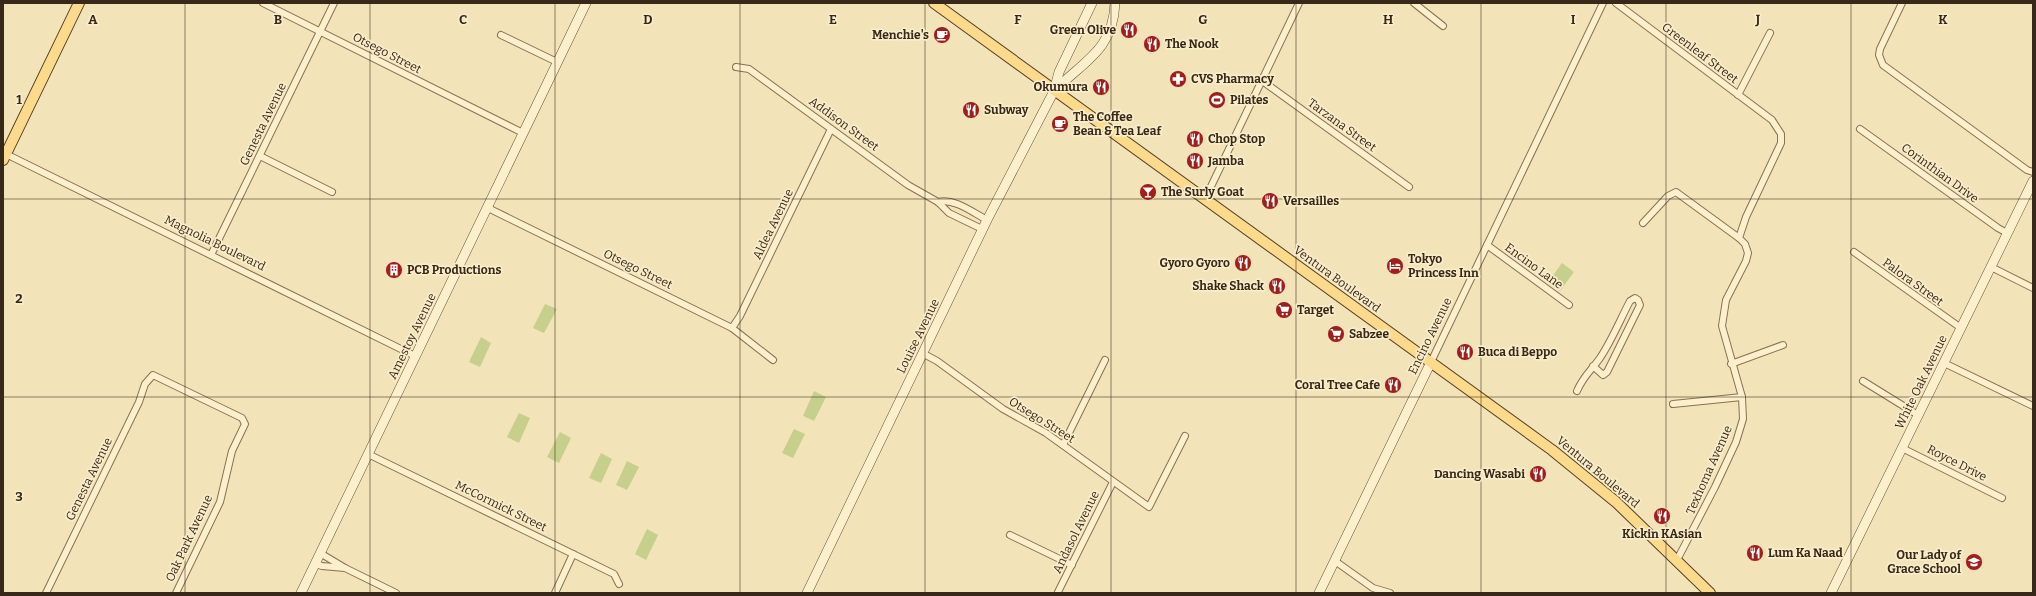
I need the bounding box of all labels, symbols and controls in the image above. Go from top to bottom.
text: A [88,12,98,27]
text: B [274,12,282,27]
text: C [459,12,467,27]
text: D [643,12,653,27]
text: E [829,12,837,27]
text: F [1014,12,1022,27]
text: G [1198,12,1208,27]
text: H [1383,12,1393,27]
text: I [1571,12,1576,27]
text: J [1755,12,1761,27]
text: K [1938,12,1948,27]
restaurant icon: Green Olive [1119,20,1139,40]
street label: Greenleaf Street [1659,20,1741,87]
place label: Green Olive [1050,23,1116,37]
cafe icon: Menchie's [932,25,952,45]
place label: Menchie's [872,28,929,42]
street label: Otsego Street [350,30,424,77]
restaurant icon: The Nook [1142,34,1162,54]
place label: The Nook [1165,37,1220,51]
pharmacy icon: CVS Pharmacy [1168,69,1188,89]
place label: CVS Pharmacy [1191,72,1274,86]
restaurant icon: Okumura [1091,77,1111,97]
street label: Genesta Avenue [237,80,289,168]
place label: Okumura [1034,80,1088,94]
sports icon: Pilates [1207,90,1227,110]
text: 1 [16,92,22,107]
place label: Pilates [1230,93,1269,107]
street label: Addison Street [806,94,882,154]
street label: Tarzana Street [1305,96,1379,155]
restaurant icon: Subway [961,100,981,120]
place label: Subway [984,103,1029,117]
place label: The Coffee Bean & Tea Leaf [1073,110,1162,138]
cafe icon: The Coffee Bean & Tea Leaf [1050,114,1070,134]
restaurant icon: Chop Stop [1185,129,1205,149]
place label: Chop Stop [1208,132,1265,146]
street label: Corinthian Drive [1899,140,1981,206]
restaurant icon: Jamba [1185,151,1205,171]
place label: Jamba [1207,154,1244,168]
bar icon: The Surly Goat [1138,182,1158,202]
place label: The Surly Goat [1161,185,1244,199]
street label: Aldea Avenue [750,186,796,262]
restaurant icon: Versailles [1260,191,1280,211]
place label: Versailles [1283,194,1339,208]
street label: Magnolia Boulevard [162,212,268,274]
street label: Encino Lane [1502,240,1566,292]
street label: Ventura Boulevard [1291,243,1383,315]
street label: Otsego Street [601,246,675,292]
place label: Tokyo Princess Inn [1408,252,1479,280]
restaurant icon: Gyoro Gyoro [1233,253,1253,273]
street label: Palora Street [1880,255,1947,309]
place label: Gyoro Gyoro [1159,256,1230,270]
hotel icon: Tokyo Princess Inn [1385,256,1405,276]
building icon: PCB Productions [384,260,404,280]
place label: PCB Productions [407,263,501,277]
restaurant icon: Shake Shack [1267,276,1287,296]
place label: Shake Shack [1192,279,1265,293]
text: 2 [15,291,23,306]
street label: Amestoy Avenue [385,291,439,381]
street label: Encino Avenue [1405,295,1455,377]
street label: Louise Avenue [894,296,942,376]
supermarket icon: Target [1274,300,1294,320]
place label: Target [1297,303,1334,317]
supermarket icon: Sabzee [1326,324,1346,344]
place label: Sabzee [1349,327,1389,341]
street label: White Oak Avenue [1892,333,1950,431]
restaurant icon: Buca di Beppo [1455,342,1475,362]
place label: Buca di Beppo [1478,345,1557,359]
restaurant icon: Coral Tree Cafe [1383,375,1403,395]
place label: Coral Tree Cafe [1295,378,1380,392]
street label: Otsego Street [1006,394,1078,446]
street label: Texhoma Avenue [1683,423,1735,517]
street label: Ventura Boulevard [1554,433,1642,511]
street label: Genesta Avenue [63,435,115,523]
street label: Royce Drive [1925,442,1989,484]
restaurant icon: Dancing Wasabi [1528,464,1548,484]
place label: Dancing Wasabi [1434,467,1525,481]
street label: McCormick Street [453,478,550,535]
street label: Andasol Avenue [1050,488,1102,576]
text: 3 [15,489,23,504]
street label: Oak Park Avenue [163,492,215,584]
restaurant icon: Kickin KAsian [1652,506,1672,526]
place label: Kickin KAsian [1622,527,1702,541]
restaurant icon: Lum Ka Naad [1745,543,1765,563]
place label: Lum Ka Naad [1768,546,1843,560]
place label: Our Lady of Grace School [1887,548,1962,576]
school or university icon: Our Lady of Grace School [1964,552,1984,572]

